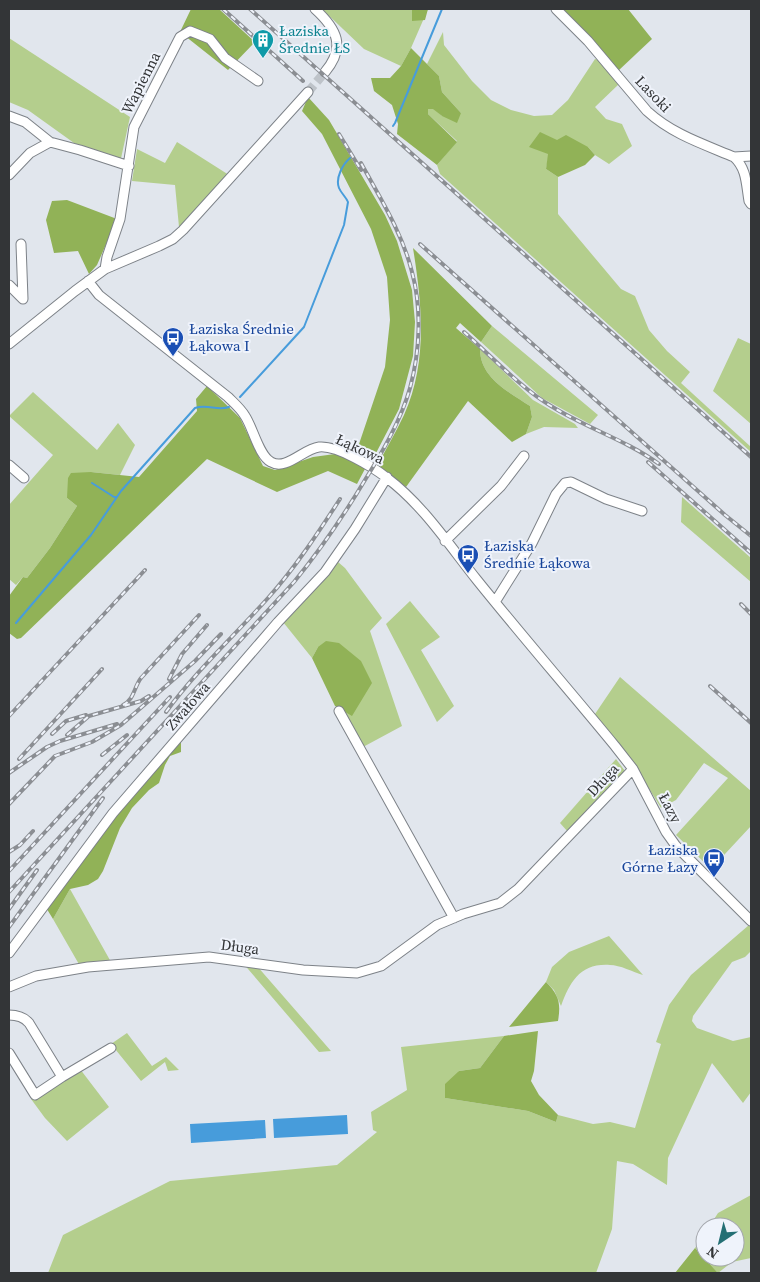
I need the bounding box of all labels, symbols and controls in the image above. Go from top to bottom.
place label: Łaziska Średnie ŁS [279,20,350,58]
building icon: Łaziska Średnie ŁS [251,28,275,59]
street label: Wapienna [116,48,165,118]
street label: Lasoki [631,71,676,117]
place label: Łaziska Średnie Łąkowa I [189,318,294,356]
bus stop icon: Łaziska Średnie Łąkowa I [161,326,185,357]
street label: Łąkowa [332,428,388,469]
place label: Łaziska Średnie Łąkowa [484,535,591,573]
bus stop icon: Łaziska Średnie Łąkowa [456,543,480,574]
street label: Zwałowa [161,677,215,735]
street label: Długa [582,758,624,801]
street label: Łazy [654,789,687,827]
place label: Łaziska Górne Łazy [622,839,698,877]
bus stop icon: Łaziska Górne Łazy [702,847,726,878]
street label: Długa [220,934,261,959]
north arrow [695,1217,745,1267]
text: N [703,1242,722,1264]

